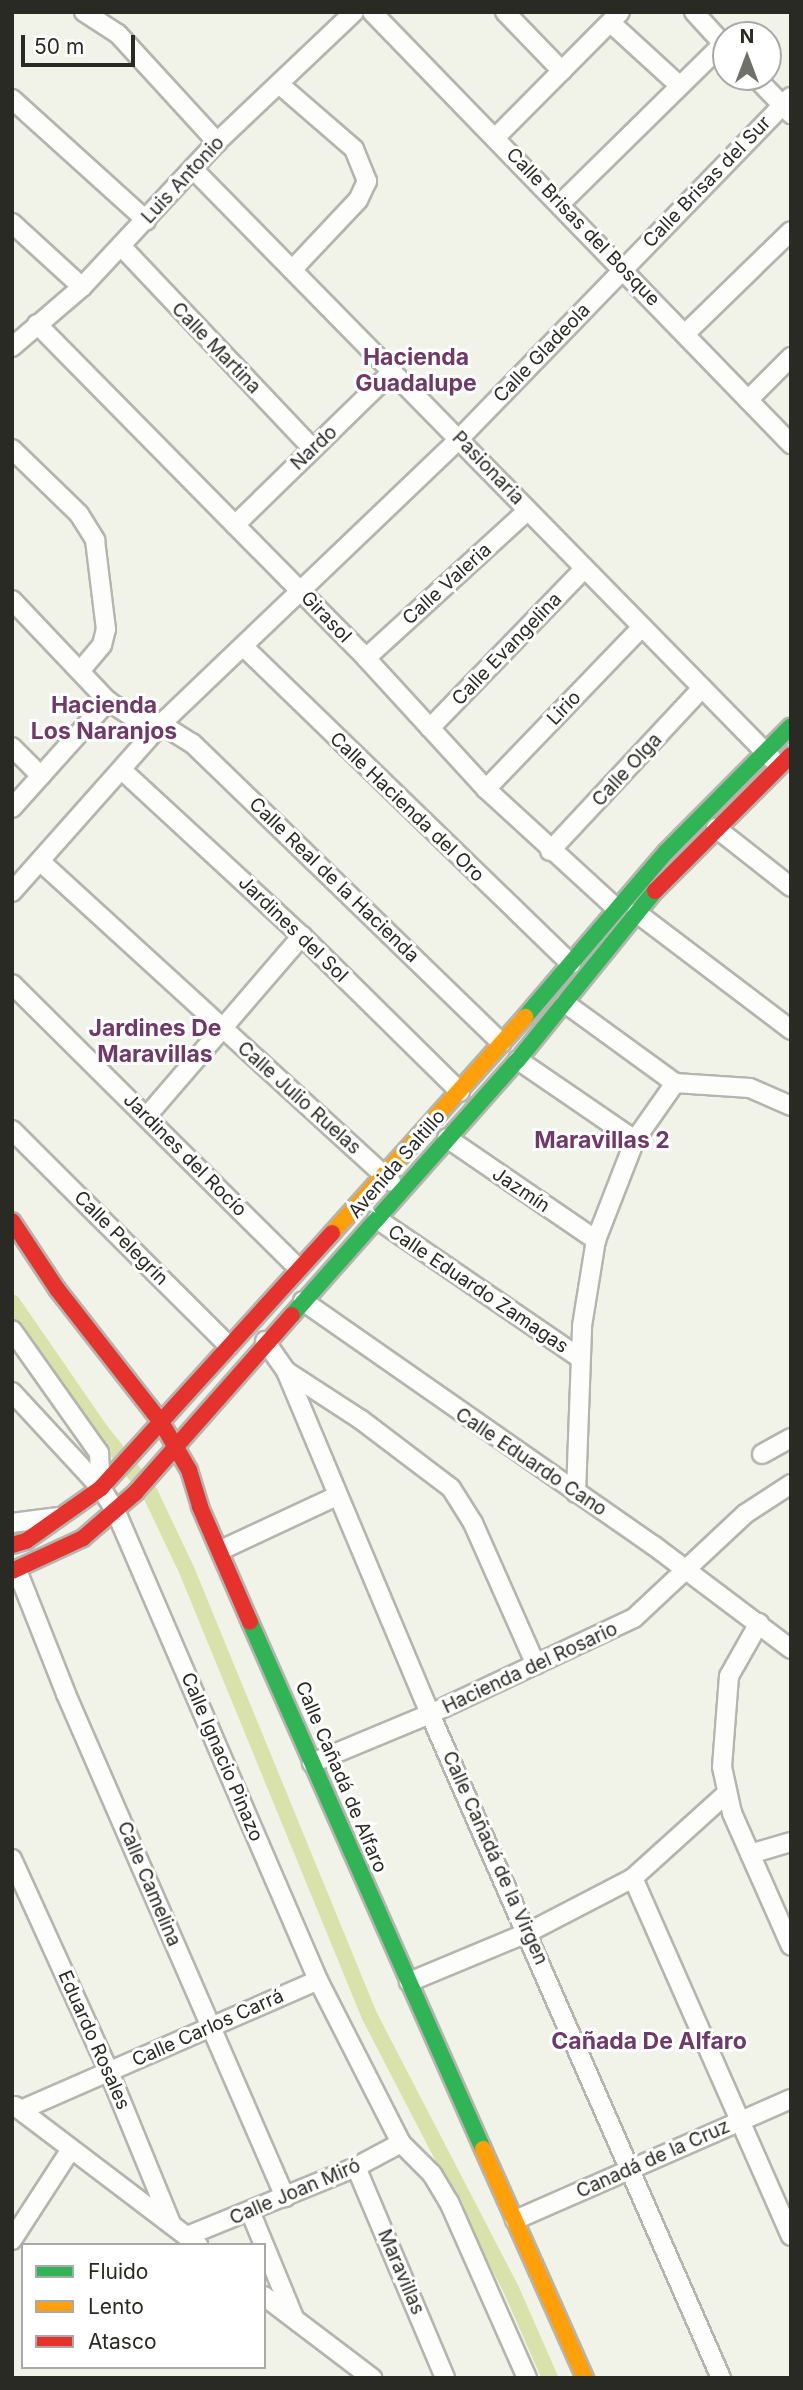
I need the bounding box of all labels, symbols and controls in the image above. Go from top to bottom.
scale bar [24,21,138,65]
north arrow [712,21,782,91]
text: N [740,25,754,48]
text: 50 m [34,34,84,59]
street label: Calle Brisas del Sur [638,112,776,252]
street label: Luis Antonio [137,132,229,228]
street label: Calle Brisas del Bosque [501,143,665,311]
street label: Calle Martina [167,298,265,398]
street label: Calle Gladeola [489,299,595,407]
district label: Hacienda Guadalupe [355,343,477,397]
street label: Nardo [286,421,342,475]
street label: Pasionaria [447,426,529,510]
street label: Calle Valeria [398,538,496,630]
street label: Girasol [296,587,356,647]
street label: Calle Evangelina [447,588,567,710]
street label: Lirio [542,686,586,730]
district label: Hacienda Los Naranjos [31,691,177,745]
street label: Calle Hacienda del Oro [325,727,489,887]
street label: Calle Olga [587,729,667,811]
street label: Calle Real de la Hacienda [244,793,424,967]
street label: Jardines del Sol [234,871,352,987]
district label: Jardines De Maravillas [89,1014,221,1068]
street label: Calle Julio Ruelas [233,1037,365,1159]
street label: Jardines del Rocío [119,1089,251,1221]
street label: Avenida Saltillo [344,1105,450,1223]
district label: Maravillas 2 [534,1126,670,1154]
street label: Jazmín [488,1163,554,1217]
street label: Calle Pelegrín [69,1186,173,1290]
street label: Calle Eduardo Zamagas [383,1220,573,1358]
street label: Calle Eduardo Cano [451,1403,611,1521]
street label: Hacienda del Rosario [439,1617,621,1719]
street label: Calle Ignacio Pinazo [176,1669,268,1845]
street label: Calle Cañadá de Alfaro [290,1678,392,1876]
street label: Calle Cañadá de la Virgen [438,1748,552,1968]
street label: Calle Camelina [112,1818,186,1950]
street label: Eduardo Rosales [53,1967,135,2113]
street label: Calle Carlos Carrá [129,1984,287,2072]
district label: Cañada De Alfaro [551,2027,747,2055]
street label: Canadá de la Cruz [573,2115,733,2203]
street label: Calle Joan Miró [226,2154,364,2230]
street label: Maravillas [373,2226,429,2318]
legend [21,2243,266,2369]
text: Fluido [88,2259,148,2284]
text: Lento [88,2294,144,2319]
text: Atasco [88,2329,157,2354]

